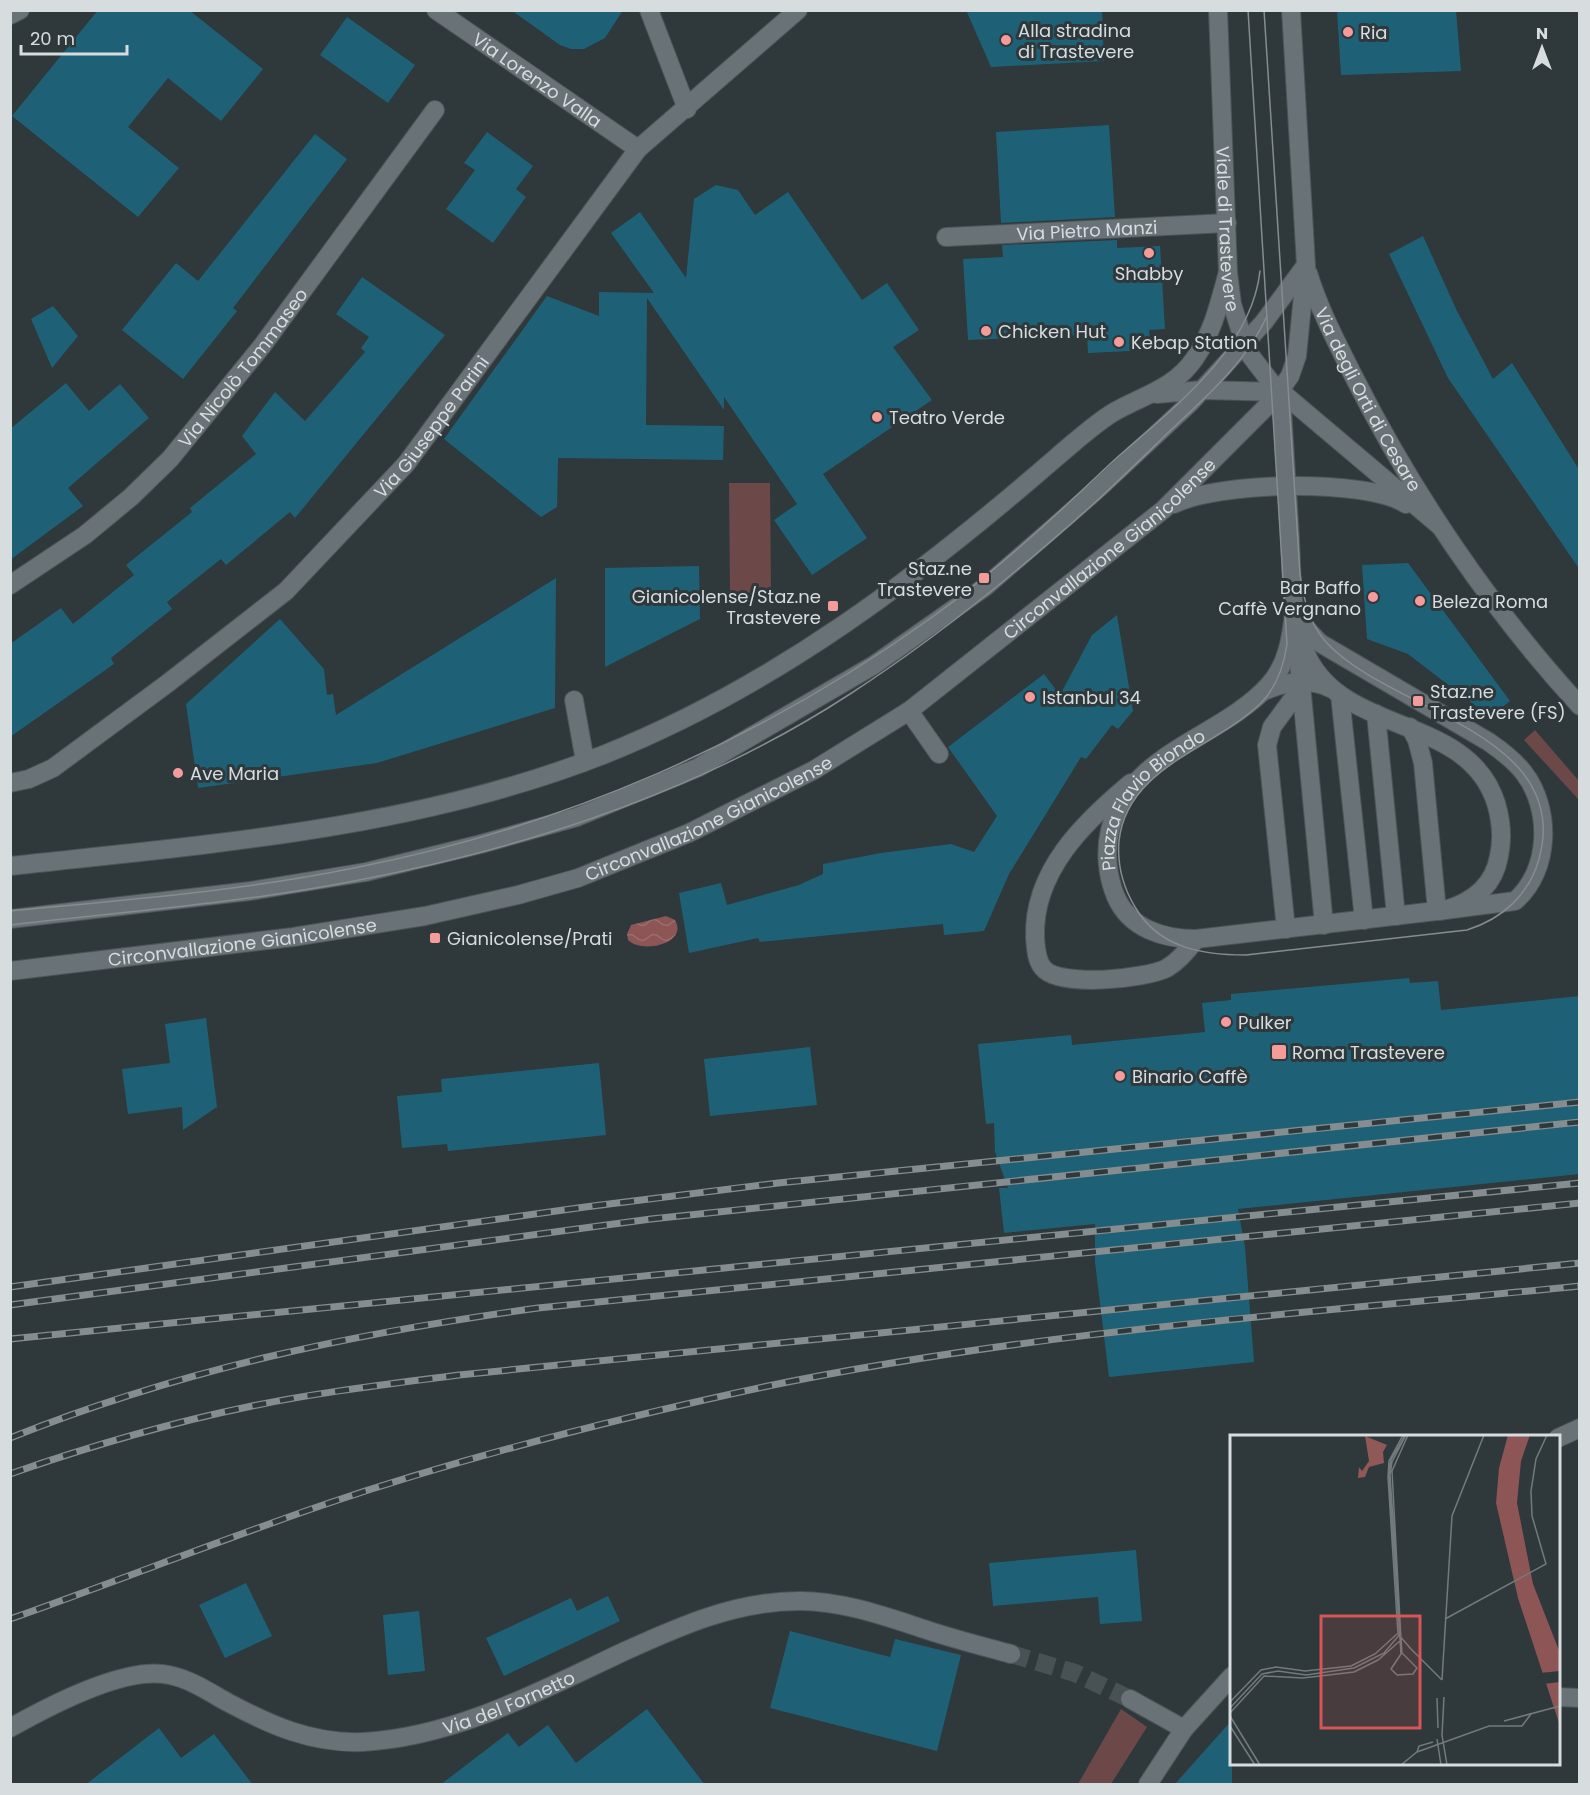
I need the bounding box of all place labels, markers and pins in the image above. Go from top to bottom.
place label: Alla stradina di Trastevere [1018,18,1134,64]
place label: Ria [1360,20,1388,45]
marker: Ria [1341,25,1355,39]
marker: Alla stradina di Trastevere [999,33,1013,47]
marker: Shabby [1142,246,1156,260]
place label: Shabby [1115,261,1183,286]
place label: Chicken Hut [998,319,1106,344]
marker: Chicken Hut [979,324,993,338]
place label: Kebap Station [1131,330,1258,355]
marker: Kebap Station [1112,335,1126,349]
place label: Teatro Verde [889,405,1005,430]
marker: Teatro Verde [870,410,884,424]
place label: Staz.ne Trastevere [877,556,972,602]
marker: Staz.ne Trastevere [977,571,991,585]
place label: Bar Baffo Caffè Vergnano [1218,575,1361,621]
place label: Gianicolense/Staz.ne Trastevere [632,584,821,630]
place label: Beleza Roma [1432,589,1548,614]
marker: Bar Baffo Caffè Vergnano [1366,590,1380,604]
marker: Beleza Roma [1413,594,1427,608]
marker: Gianicolense/Staz.ne Trastevere [826,599,840,613]
place label: Staz.ne Trastevere (FS) [1430,679,1566,725]
place label: Istanbul 34 [1042,685,1141,710]
marker: Istanbul 34 [1023,690,1037,704]
marker: Staz.ne Trastevere (FS) [1411,694,1425,708]
place label: Ave Maria [190,761,279,786]
marker: Ave Maria [171,766,185,780]
place label: Gianicolense/Prati [447,926,613,951]
marker: Gianicolense/Prati [428,931,442,945]
place label: Pulker [1238,1010,1292,1035]
marker: Pulker [1219,1015,1233,1029]
place label: Roma Trastevere [1292,1040,1445,1065]
marker: Roma Trastevere [1270,1043,1288,1061]
place label: Binario Caffè [1132,1064,1248,1089]
marker: Binario Caffè [1113,1069,1127,1083]

